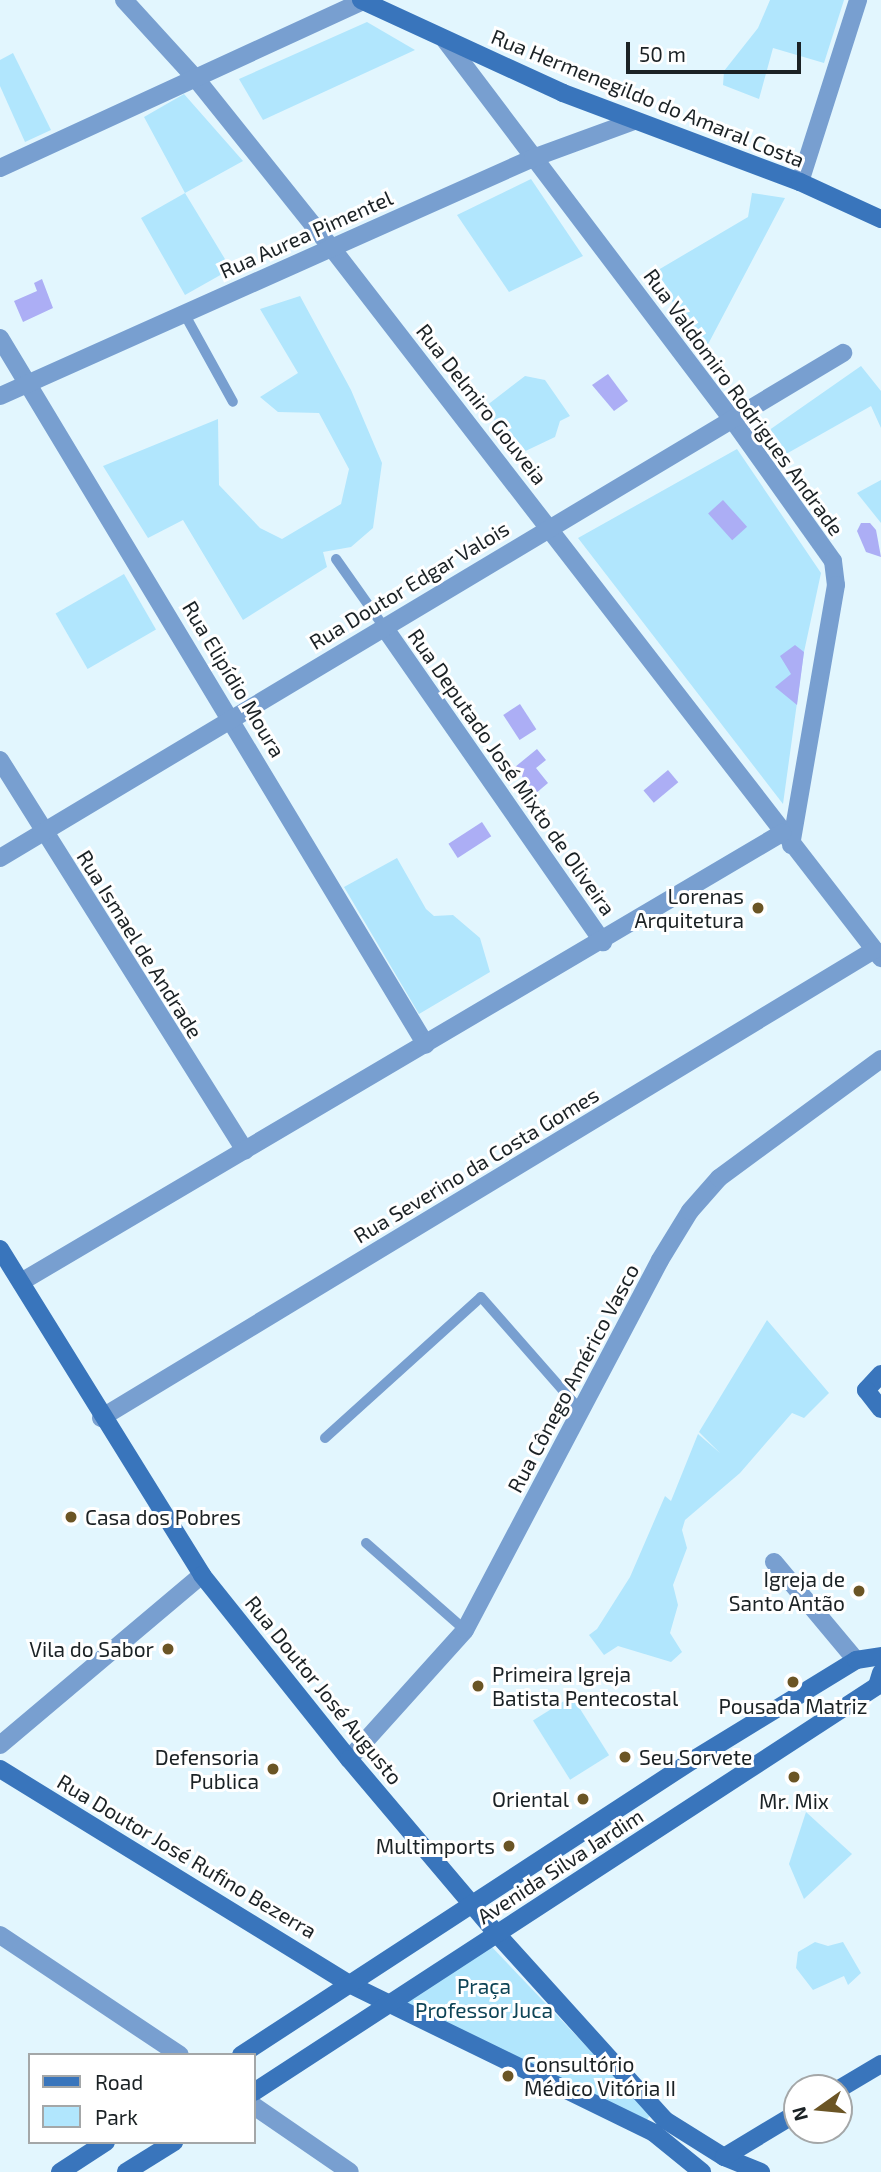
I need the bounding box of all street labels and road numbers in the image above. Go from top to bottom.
street label: Rua Hermenegildo do Amaral Costa [487,23,809,173]
street label: Rua Aurea Pimentel [216,184,396,284]
street label: Rua Valdomiro Rodrigues Andrade [638,263,850,541]
street label: Rua Delmiro Gouveia [411,319,553,489]
street label: Rua Doutor Edgar Valois [304,515,514,655]
street label: Rua Elipídio Moura [177,596,291,762]
street label: Rua Deputado José Mixto de Oliveira [403,624,621,920]
street label: Rua Ismael de Andrade [72,845,208,1043]
street label: Rua Severino da Costa Gomes [349,1082,603,1248]
street label: Rua Cônego Américo Vasco [502,1259,644,1497]
street label: Rua Doutor José Augusto [240,1590,408,1790]
street label: Rua Doutor José Rufino Bezerra [52,1768,322,1944]
street label: Avenida Silva Jardim [472,1803,648,1929]

